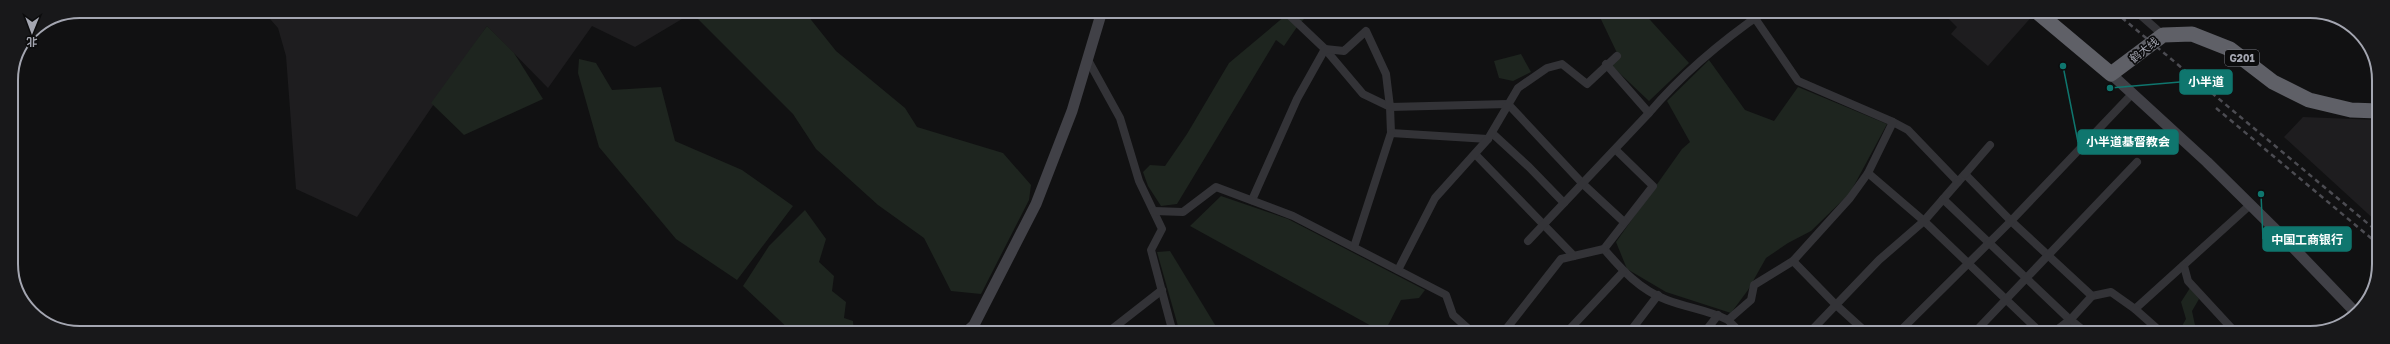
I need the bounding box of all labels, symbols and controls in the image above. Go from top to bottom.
north arrow [12,12,52,52]
street label: 鹤大线 [2127,34,2161,65]
text: 北 [26,36,37,49]
road number: G201 [2225,50,2259,66]
callout: 小半道 [2180,70,2232,94]
text: 小半道 [2188,74,2224,89]
callout: 小半道基督教会 [2078,130,2178,154]
text: 小半道基督教会 [2086,134,2170,149]
callout: 中国工商银行 [2263,227,2351,251]
text: 中国工商银行 [2271,232,2343,247]

